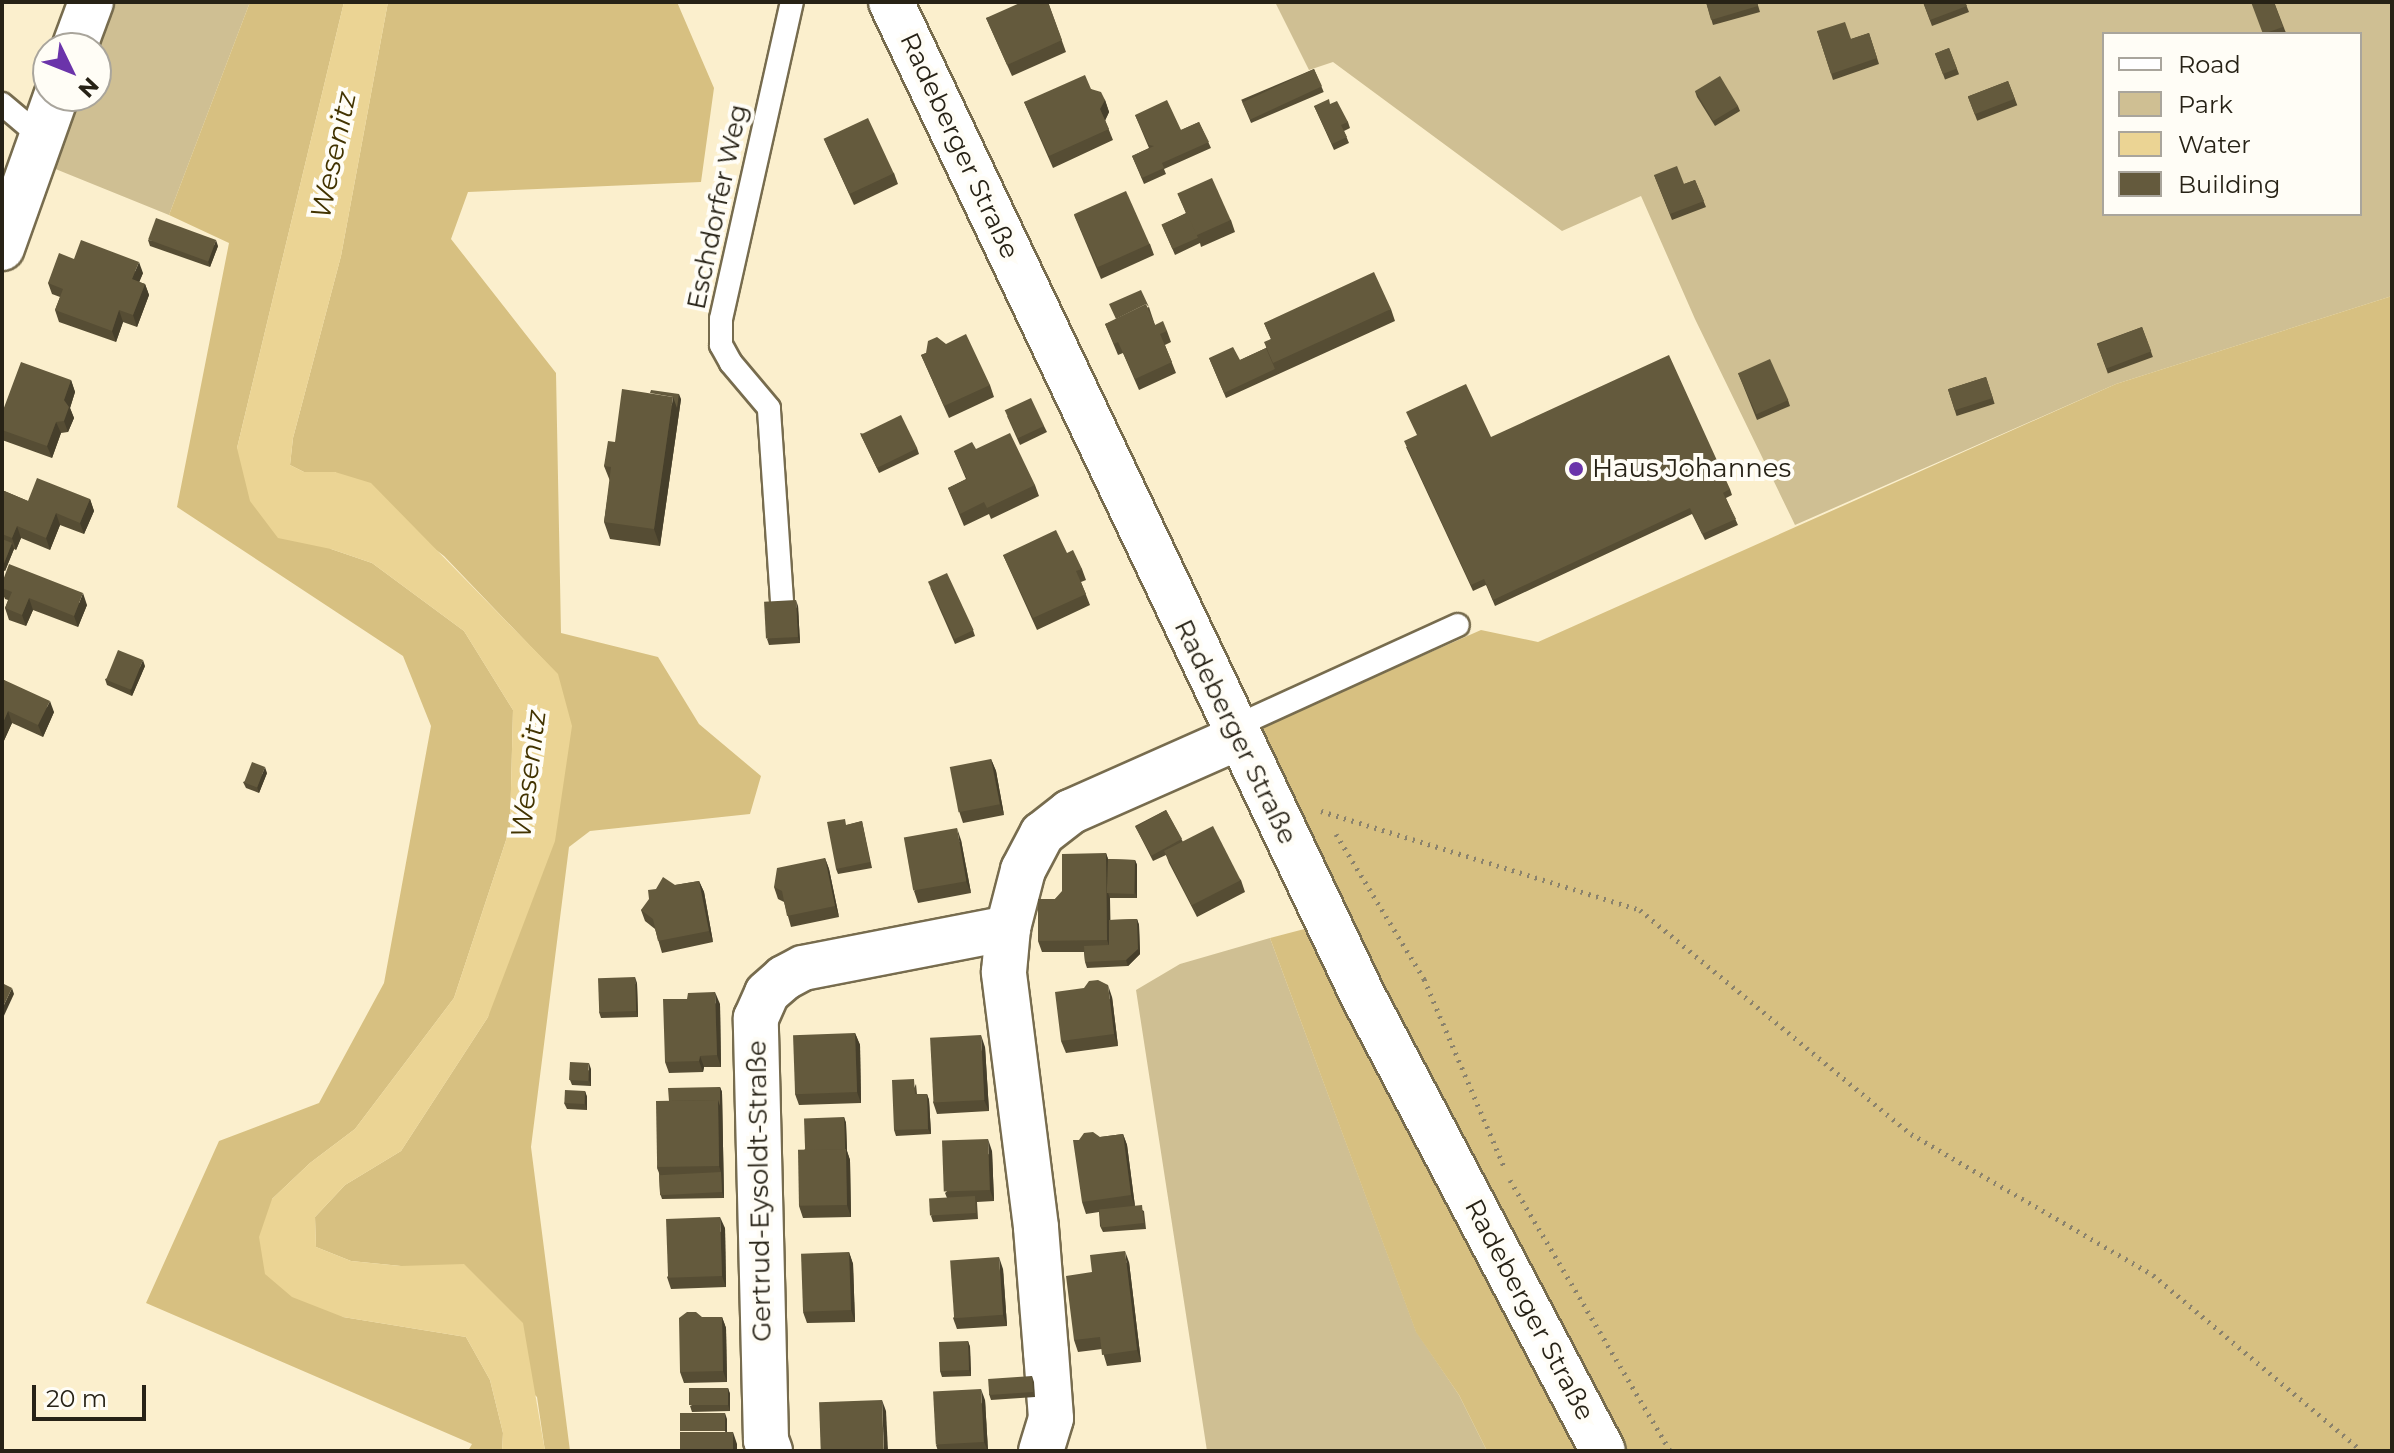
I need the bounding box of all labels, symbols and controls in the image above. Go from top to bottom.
street label: Radeberger Straße [893,28,1025,264]
north arrow [32,32,112,112]
legend [2102,32,2362,216]
text: Road [2178,50,2241,79]
text: N [73,72,104,103]
water label: Wesenitz [303,89,363,221]
text: Park [2178,90,2233,119]
street label: Eschdorfer Weg [681,102,755,312]
text: Water [2178,130,2251,159]
text: Building [2178,170,2281,199]
place label: Haus Johannes [1592,453,1791,485]
marker: Haus Johannes [1567,460,1585,478]
street label: Radeberger Straße [1167,615,1303,849]
water label: Wesenitz [503,708,553,840]
street label: Gertrud-Eysoldt-Straße [742,1040,778,1342]
street label: Radeberger Straße [1458,1194,1600,1426]
scale bar [36,1369,150,1419]
text: 20 m [46,1384,107,1413]

